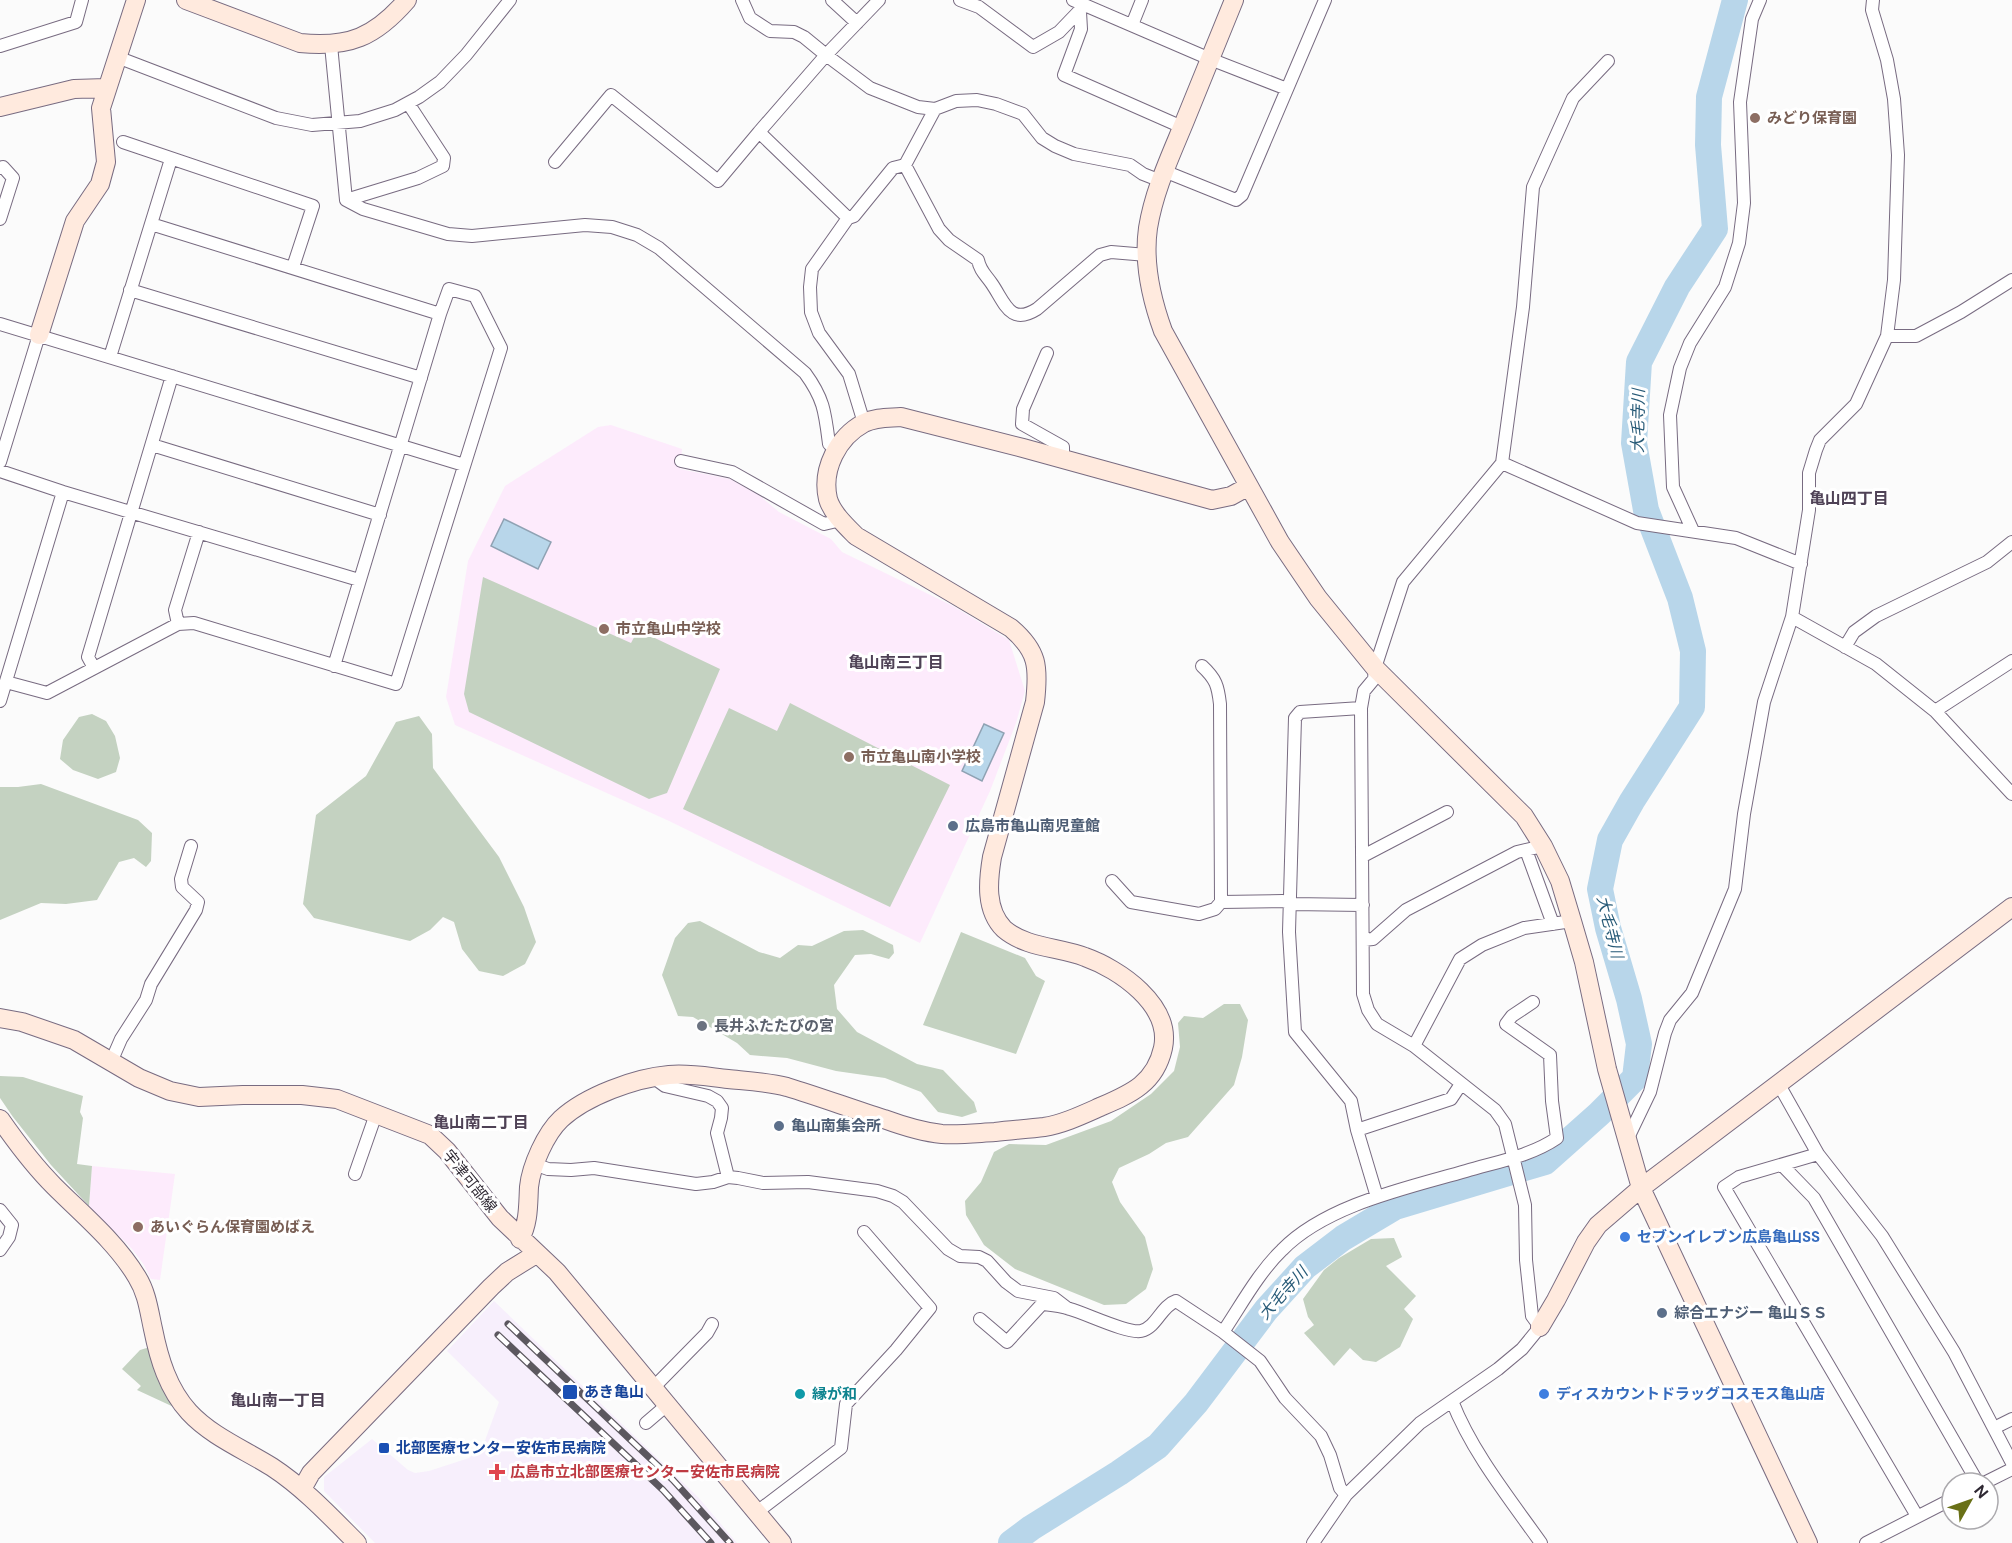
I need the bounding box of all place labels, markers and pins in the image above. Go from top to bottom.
place label: みどり保育園 [1767,108,1857,128]
marker: みどり保育園 [1748,111,1762,125]
place label: 市立亀山中学校 [616,619,721,639]
marker: 市立亀山中学校 [597,622,611,636]
place label: 市立亀山南小学校 [861,747,981,767]
marker: 市立亀山南小学校 [842,750,856,764]
place label: 広島市亀山南児童館 [965,816,1100,836]
marker: 広島市亀山南児童館 [946,819,960,833]
place label: 長井ふたたびの宮 [714,1016,834,1036]
marker: 長井ふたたびの宮 [695,1019,709,1033]
place label: 亀山南集会所 [791,1116,881,1136]
marker: 亀山南集会所 [772,1119,786,1133]
place label: あいぐらん保育園めばえ [150,1217,315,1237]
marker: あいぐらん保育園めばえ [131,1220,145,1234]
place label: セブンイレブン広島亀山SS [1637,1227,1820,1247]
marker: セブンイレブン広島亀山SS [1618,1230,1632,1244]
place label: 綜合エナジー 亀山ＳＳ [1674,1303,1828,1323]
marker: 綜合エナジー 亀山ＳＳ [1655,1306,1669,1320]
place label: あき亀山 [584,1382,644,1402]
marker: あき亀山 [561,1383,579,1401]
place label: 縁が和 [812,1384,857,1404]
place label: ディスカウントドラッグコスモス亀山店 [1556,1384,1825,1404]
marker: 縁が和 [793,1387,807,1401]
marker: ディスカウントドラッグコスモス亀山店 [1537,1387,1551,1401]
place label: 北部医療センター安佐市民病院 [396,1438,606,1458]
marker: 北部医療センター安佐市民病院 [377,1441,391,1455]
place label: 広島市立北部医療センター安佐市民病院 [510,1462,780,1482]
marker: 広島市立北部医療センター安佐市民病院 [488,1463,506,1481]

